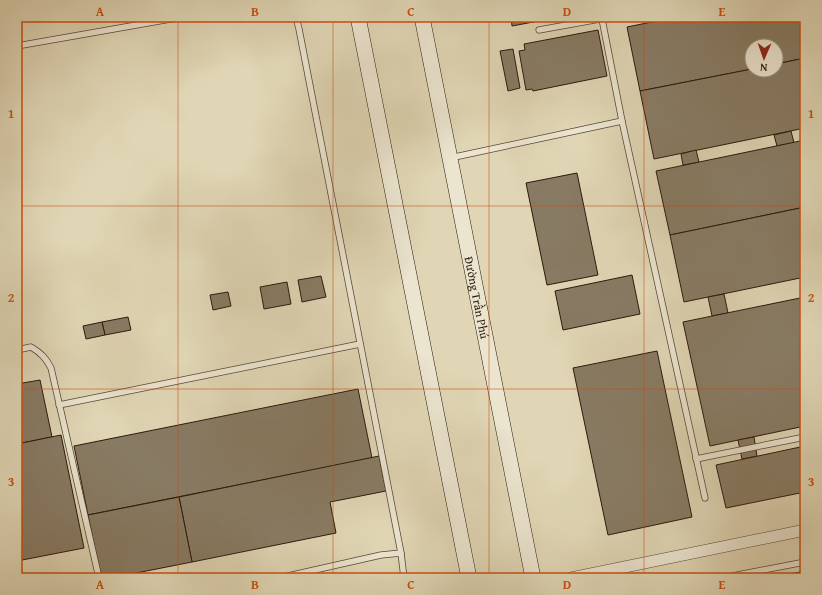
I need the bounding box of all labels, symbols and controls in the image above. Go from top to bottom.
text: A [96,2,105,21]
text: B [251,2,259,21]
text: C [407,2,415,21]
text: D [563,2,571,21]
text: E [719,2,726,21]
north arrow [744,38,784,78]
text: N [759,60,768,76]
text: 1 [8,104,14,123]
text: 1 [808,104,814,123]
street label: Đường Trần Phú [461,255,494,341]
text: 2 [8,288,15,307]
text: 2 [808,288,815,307]
text: 3 [8,472,14,491]
text: 3 [808,472,814,491]
text: A [96,575,105,594]
text: B [251,575,259,594]
text: C [407,575,415,594]
text: D [563,575,571,594]
text: E [719,575,726,594]

